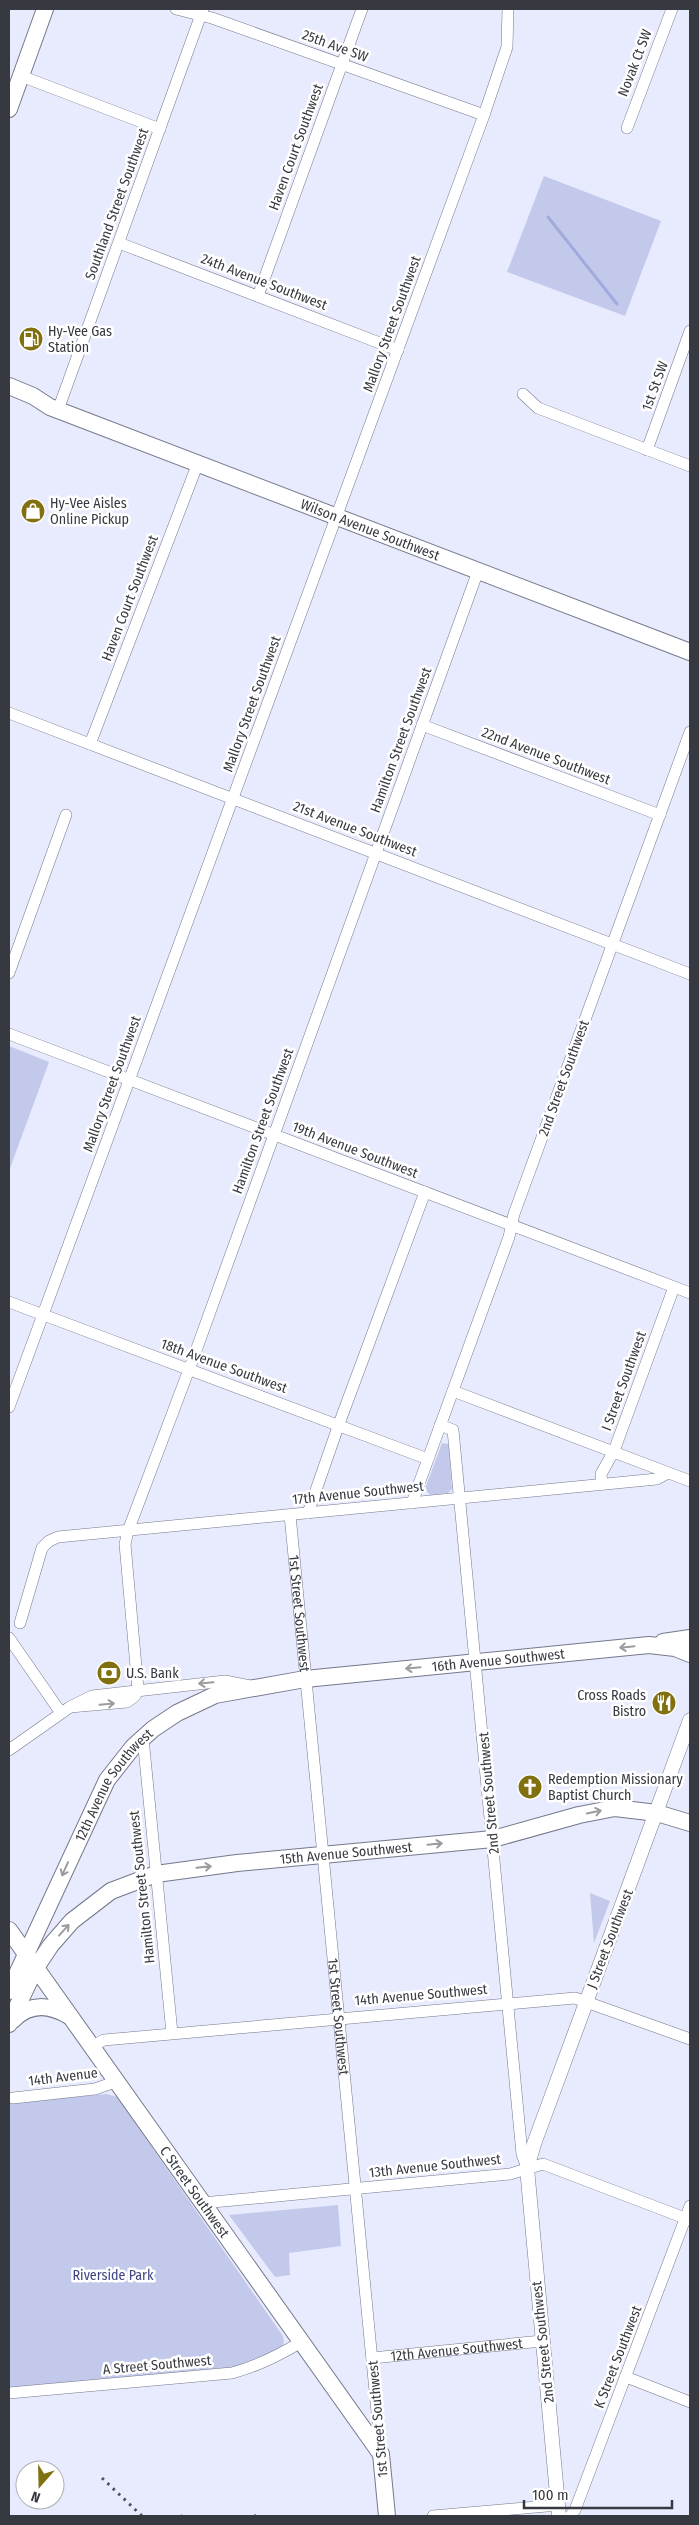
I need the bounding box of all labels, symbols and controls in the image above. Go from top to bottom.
street label: 25th Ave SW [300,26,371,66]
street label: Novak Ct SW [614,27,656,99]
street label: Haven Court Southwest [265,81,327,213]
street label: Southland Street Southwest [82,125,153,282]
street label: 24th Avenue Southwest [199,250,330,314]
street label: Mallory Street Southwest [359,253,425,394]
place label: Hy-Vee Gas Station [48,323,112,356]
fuel station icon: Hy-Vee Gas Station [18,326,44,352]
street label: 1st St SW [638,358,672,413]
place label: Hy-Vee Aisles Online Pickup [50,495,129,528]
street label: Wilson Avenue Southwest [298,495,442,564]
shop icon: Hy-Vee Aisles Online Pickup [20,498,46,524]
street label: Haven Court Southwest [98,532,162,663]
street label: Mallory Street Southwest [219,633,285,774]
street label: Hamilton Street Southwest [367,664,435,815]
street label: 22nd Avenue Southwest [479,724,613,788]
street label: 21st Avenue Southwest [291,798,419,861]
street label: Mallory Street Southwest [79,1013,145,1154]
street label: 2nd Street Southwest [535,1017,593,1138]
street label: Hamilton Street Southwest [229,1045,297,1196]
street label: 19th Avenue Southwest [290,1118,421,1182]
street label: I Street Southwest [598,1328,650,1433]
street label: 18th Avenue Southwest [158,1335,290,1397]
street label: 17th Avenue Southwest [291,1478,425,1508]
street label: 1st Street Southwest [285,1554,314,1673]
one-way arrow [619,1642,635,1652]
street label: 16th Avenue Southwest [431,1645,566,1675]
bank icon: U.S. Bank [96,1660,122,1686]
one-way arrow [405,1664,421,1673]
place label: U.S. Bank [126,1665,179,1682]
one-way arrow [198,1678,214,1687]
place label: Cross Roads Bistro [577,1687,646,1720]
restaurant icon: Cross Roads Bistro [651,1690,677,1716]
one-way arrow [99,1699,115,1709]
street label: 12th Avenue Southwest [71,1725,157,1844]
street label: 2nd Street Southwest [475,1731,503,1855]
place label: Redemption Missionary Baptist Church [548,1771,683,1804]
church icon: Redemption Missionary Baptist Church [517,1774,543,1800]
one-way arrow [586,1807,602,1817]
street label: Hamilton Street Southwest [125,1809,158,1964]
street label: 15th Avenue Southwest [279,1838,413,1867]
one-way arrow [427,1840,443,1849]
one-way arrow [60,1861,69,1876]
one-way arrow [196,1862,212,1872]
street label: J Street Southwest [583,1887,637,1991]
one-way arrow [58,1924,70,1937]
street label: 1st Street Southwest [325,1957,353,2076]
street label: 14th Avenue Southwest [354,1981,488,2009]
street label: 14th Avenue [27,2064,99,2090]
street label: C Street Southwest [156,2143,233,2241]
street label: 13th Avenue Southwest [368,2151,502,2181]
park label: Riverside Park [72,2267,154,2284]
street label: 2nd Street Southwest [528,2280,558,2404]
street label: K Street Southwest [591,2303,646,2411]
street label: 12th Avenue Southwest [390,2334,524,2365]
street label: A Street Southwest [102,2352,212,2378]
street label: 1st Street Southwest [364,2359,392,2478]
north arrow [15,2460,65,2510]
scale bar [524,2478,672,2510]
text: 100 m [532,2486,569,2504]
text: N [29,2487,43,2506]

